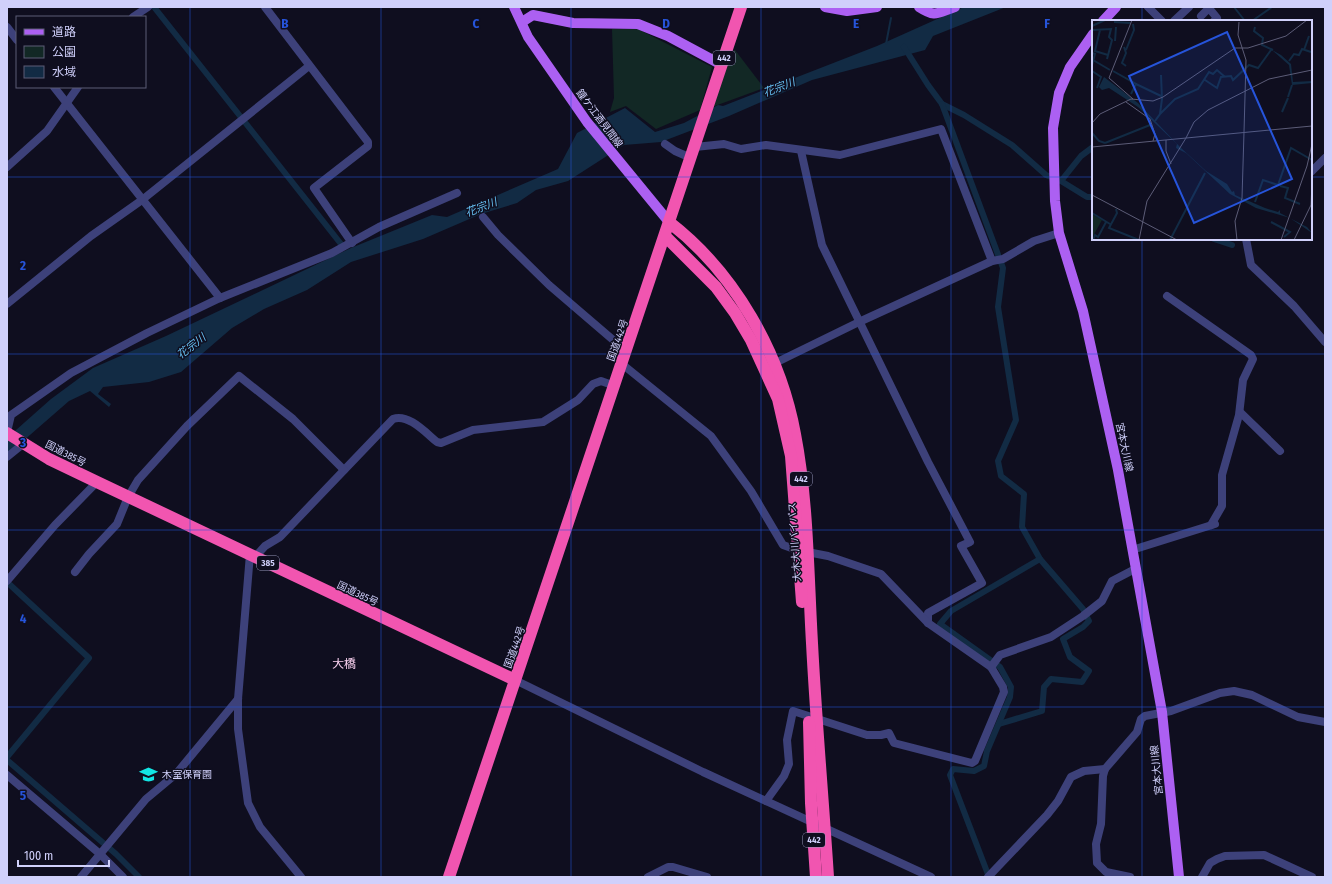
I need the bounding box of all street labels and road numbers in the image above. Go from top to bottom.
road number: 442 [713,51,735,65]
street label: 鐘ケ江酒見間線 [573,87,625,150]
street label: 国道442号 [605,318,631,363]
street label: 宮本大川線 [1113,422,1135,473]
street label: 国道385号 [43,439,88,469]
road number: 442 [790,472,812,486]
street label: 大木大川バイパス [786,502,804,582]
road number: 385 [257,556,279,570]
street label: 国道385号 [335,579,380,609]
street label: 国道442号 [502,625,528,670]
street label: 宮本大川線 [1148,744,1166,795]
road number: 442 [803,833,825,847]

